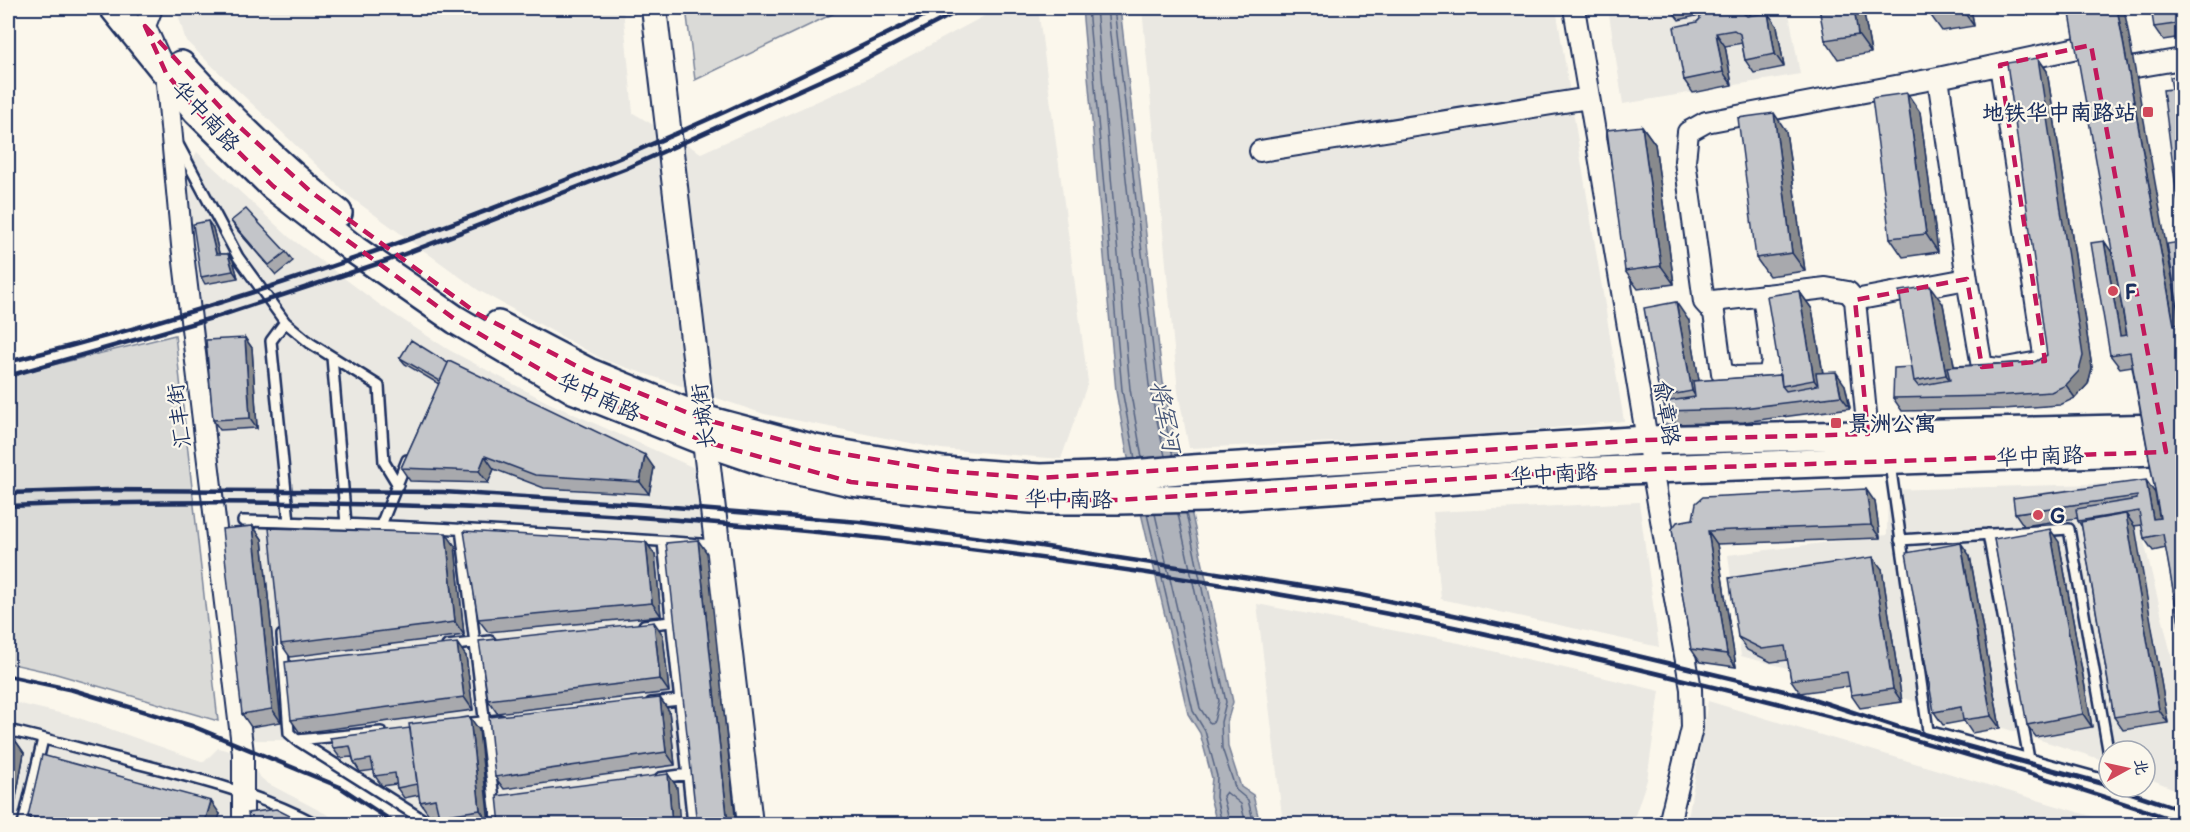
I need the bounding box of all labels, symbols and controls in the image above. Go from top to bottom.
street label: 华中南路 [166,75,246,157]
place label: 地铁华中南路站 [1982,99,2136,126]
marker: 地铁华中南路站 [2141,105,2155,119]
place label: F [2125,278,2137,305]
marker: F [2106,284,2120,298]
street label: 华中南路 [553,367,645,427]
water label: 将军河 [1145,378,1188,458]
street label: 俞章路 [1649,378,1685,448]
street label: 汇丰街 [162,382,196,450]
street label: 长城街 [686,382,720,450]
place label: 景洲公寓 [1848,410,1936,437]
marker: 景洲公寓 [1829,416,1843,430]
street label: 华中南路 [1996,441,2084,471]
street label: 华中南路 [1509,458,1599,490]
street label: 华中南路 [1025,485,1113,513]
place label: G [2050,502,2065,529]
marker: G [2031,508,2045,522]
north arrow [2097,739,2157,799]
text: 北 [2131,758,2152,776]

